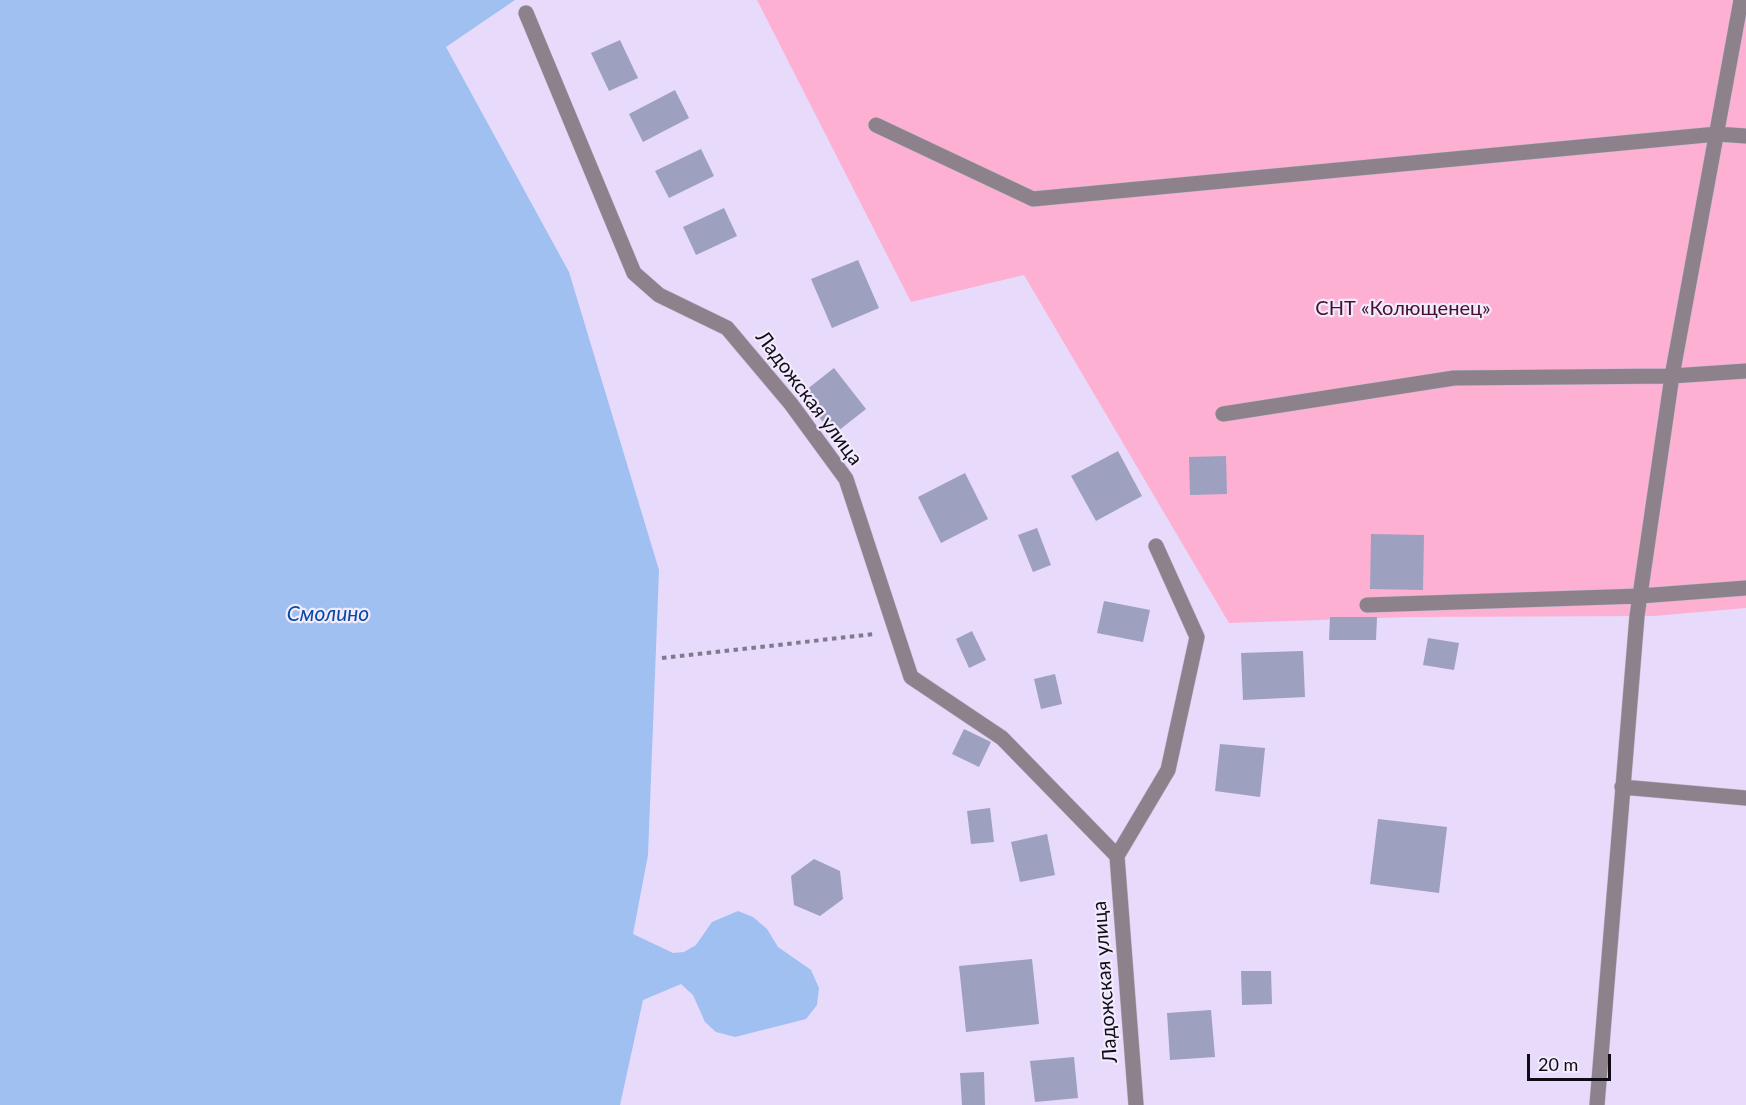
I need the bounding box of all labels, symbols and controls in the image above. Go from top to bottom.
park label: СНТ «Колющенец» [1315,297,1491,321]
street label: Ладожская улица [751,326,867,470]
water label: Смолино [287,601,369,627]
street label: Ладожская улица [1087,900,1123,1064]
scale bar [1530,1042,1614,1080]
text: 20 m [1538,1053,1578,1075]

